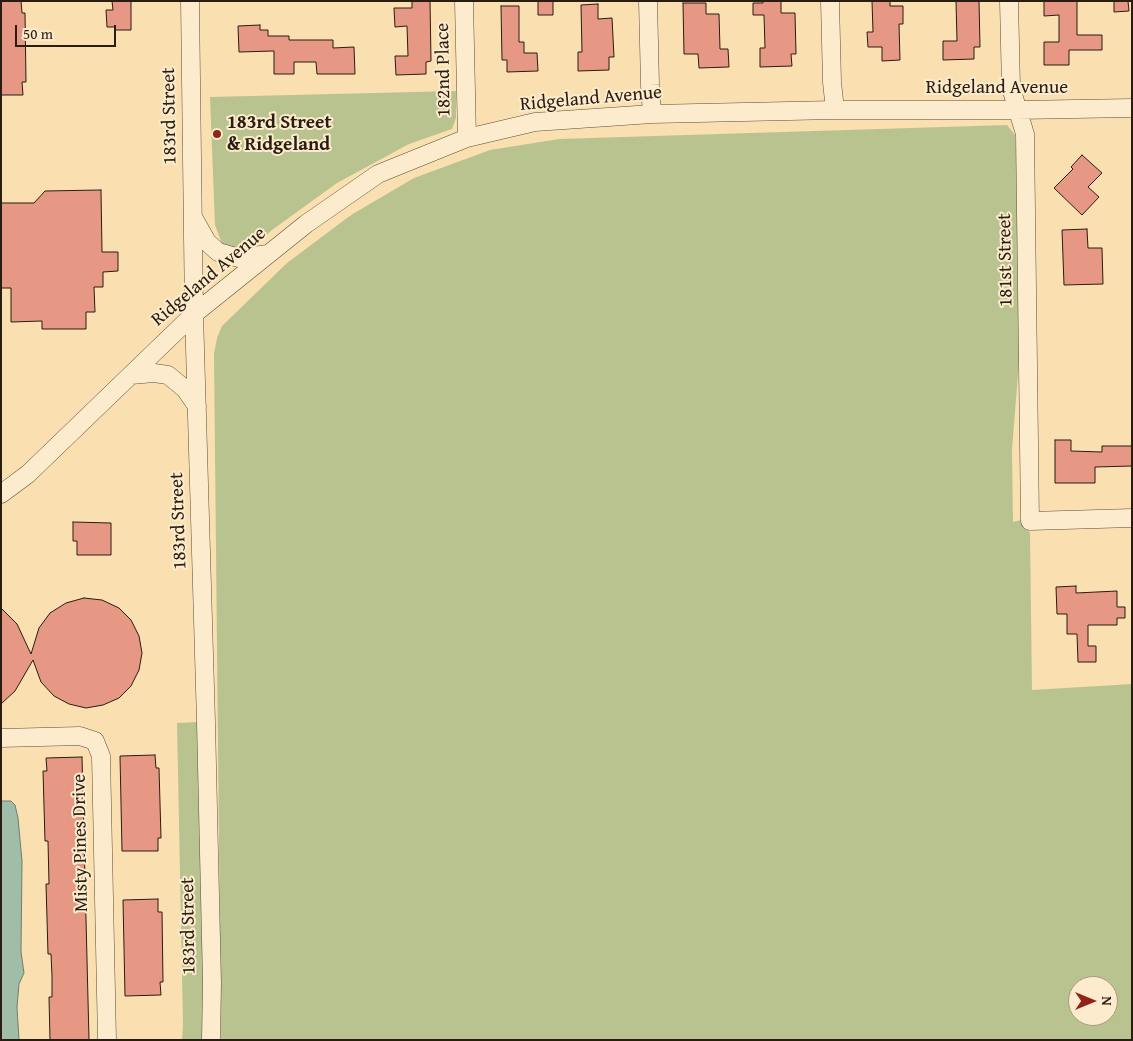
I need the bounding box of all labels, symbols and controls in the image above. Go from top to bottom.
scale bar [18,15,119,47]
text: 50 m [23,23,53,44]
street label: 182nd Place [432,23,456,117]
street label: 183rd Street [158,67,182,165]
street label: Ridgeland Avenue [926,77,1068,99]
street label: Ridgeland Avenue [519,81,663,117]
place label: 183rd Street & Ridgeland [227,112,332,156]
marker: 183rd Street & Ridgeland [211,128,223,140]
street label: 181st Street [994,213,1018,307]
street label: Ridgeland Avenue [147,222,271,332]
street label: 183rd Street [166,472,192,570]
street label: Misty Pines Drive [68,774,94,912]
street label: 183rd Street [177,877,201,975]
north arrow [1068,976,1118,1026]
text: N [1097,996,1117,1006]

